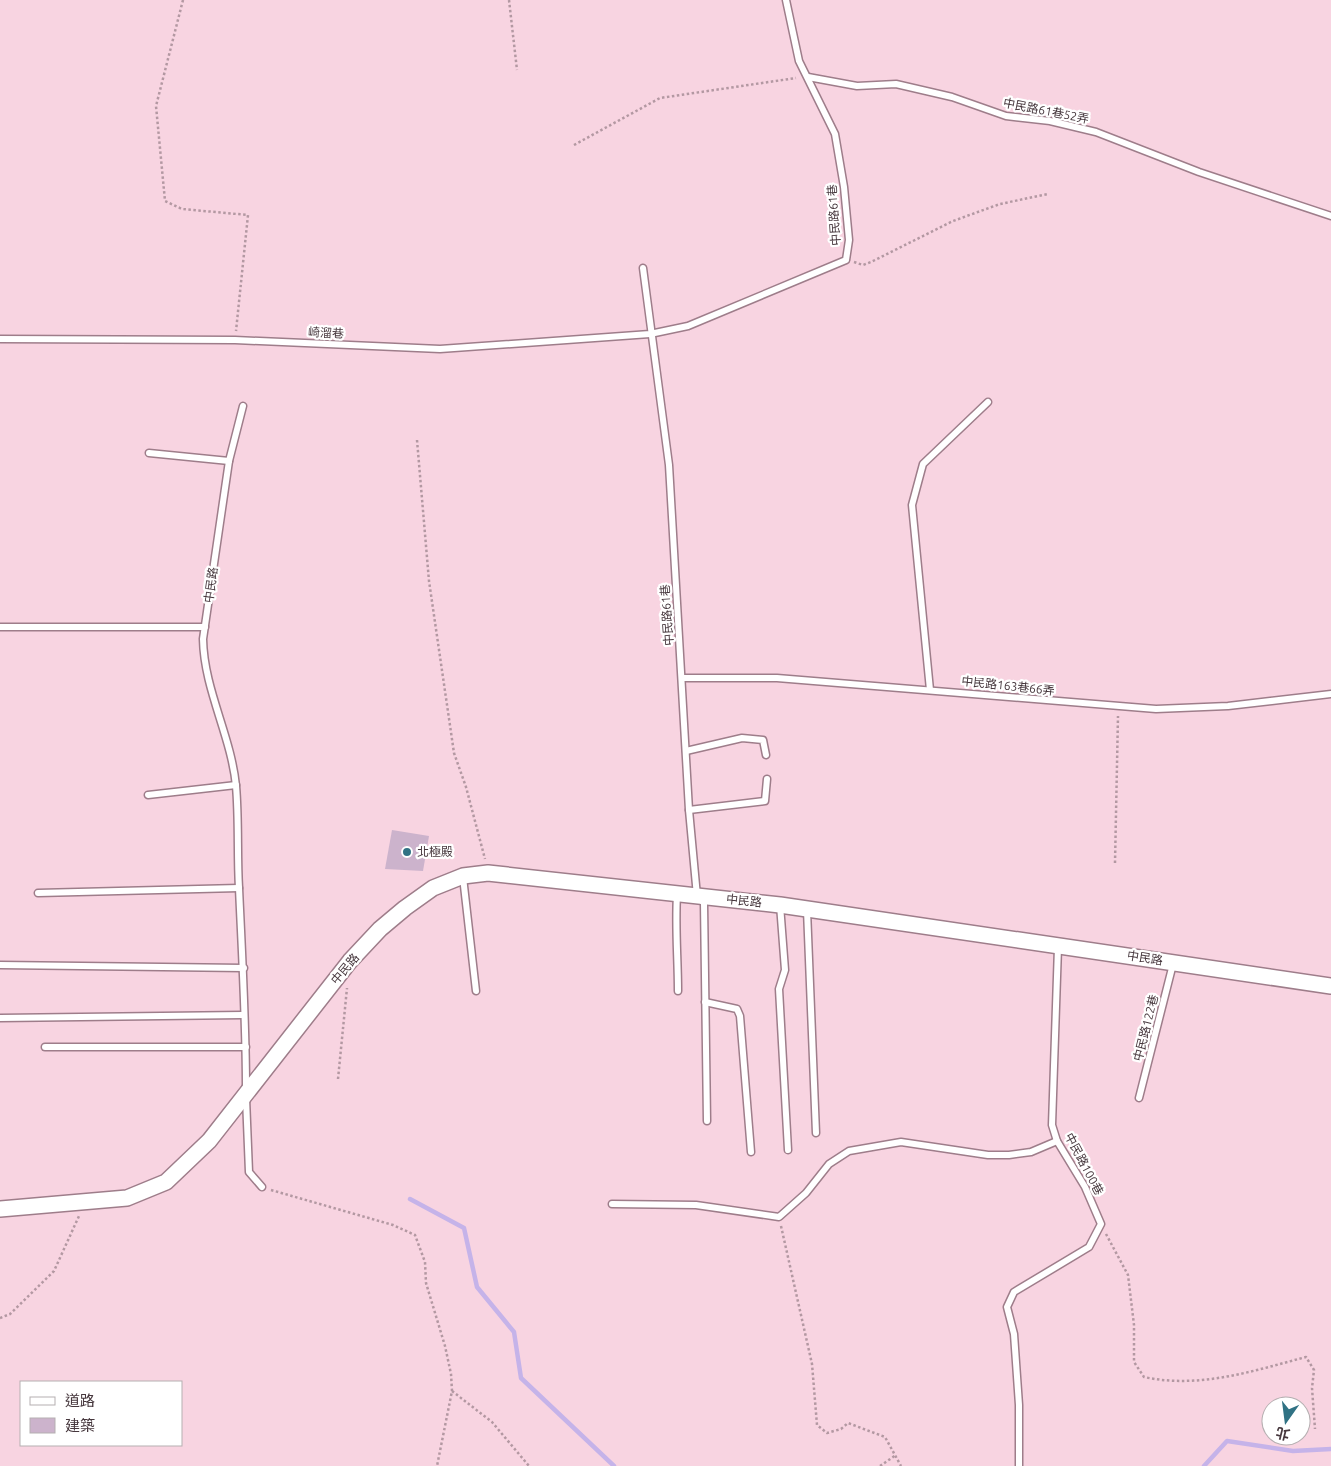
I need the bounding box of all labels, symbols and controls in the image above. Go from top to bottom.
street label: 中民路61巷52弄 [1002,96,1090,125]
street label: 中民路61巷 [825,184,842,246]
street label: 崎溜巷 [308,325,344,340]
street label: 中民路 [202,566,219,604]
street label: 中民路61巷 [658,584,675,646]
street label: 中民路163巷66弄 [961,674,1055,697]
place label: 北極殿 [417,845,453,858]
marker: 北極殿 [401,846,413,858]
street label: 中民路 [725,892,763,909]
street label: 中民路 [1126,948,1164,967]
street label: 中民路 [328,951,361,987]
street label: 中民路122巷 [1131,993,1160,1063]
street label: 中民路100巷 [1063,1131,1106,1197]
legend [20,1381,182,1446]
text: 道路 [65,1392,95,1409]
north arrow [1261,1396,1311,1446]
text: 建築 [65,1417,95,1434]
text: 北 [1274,1424,1292,1443]

